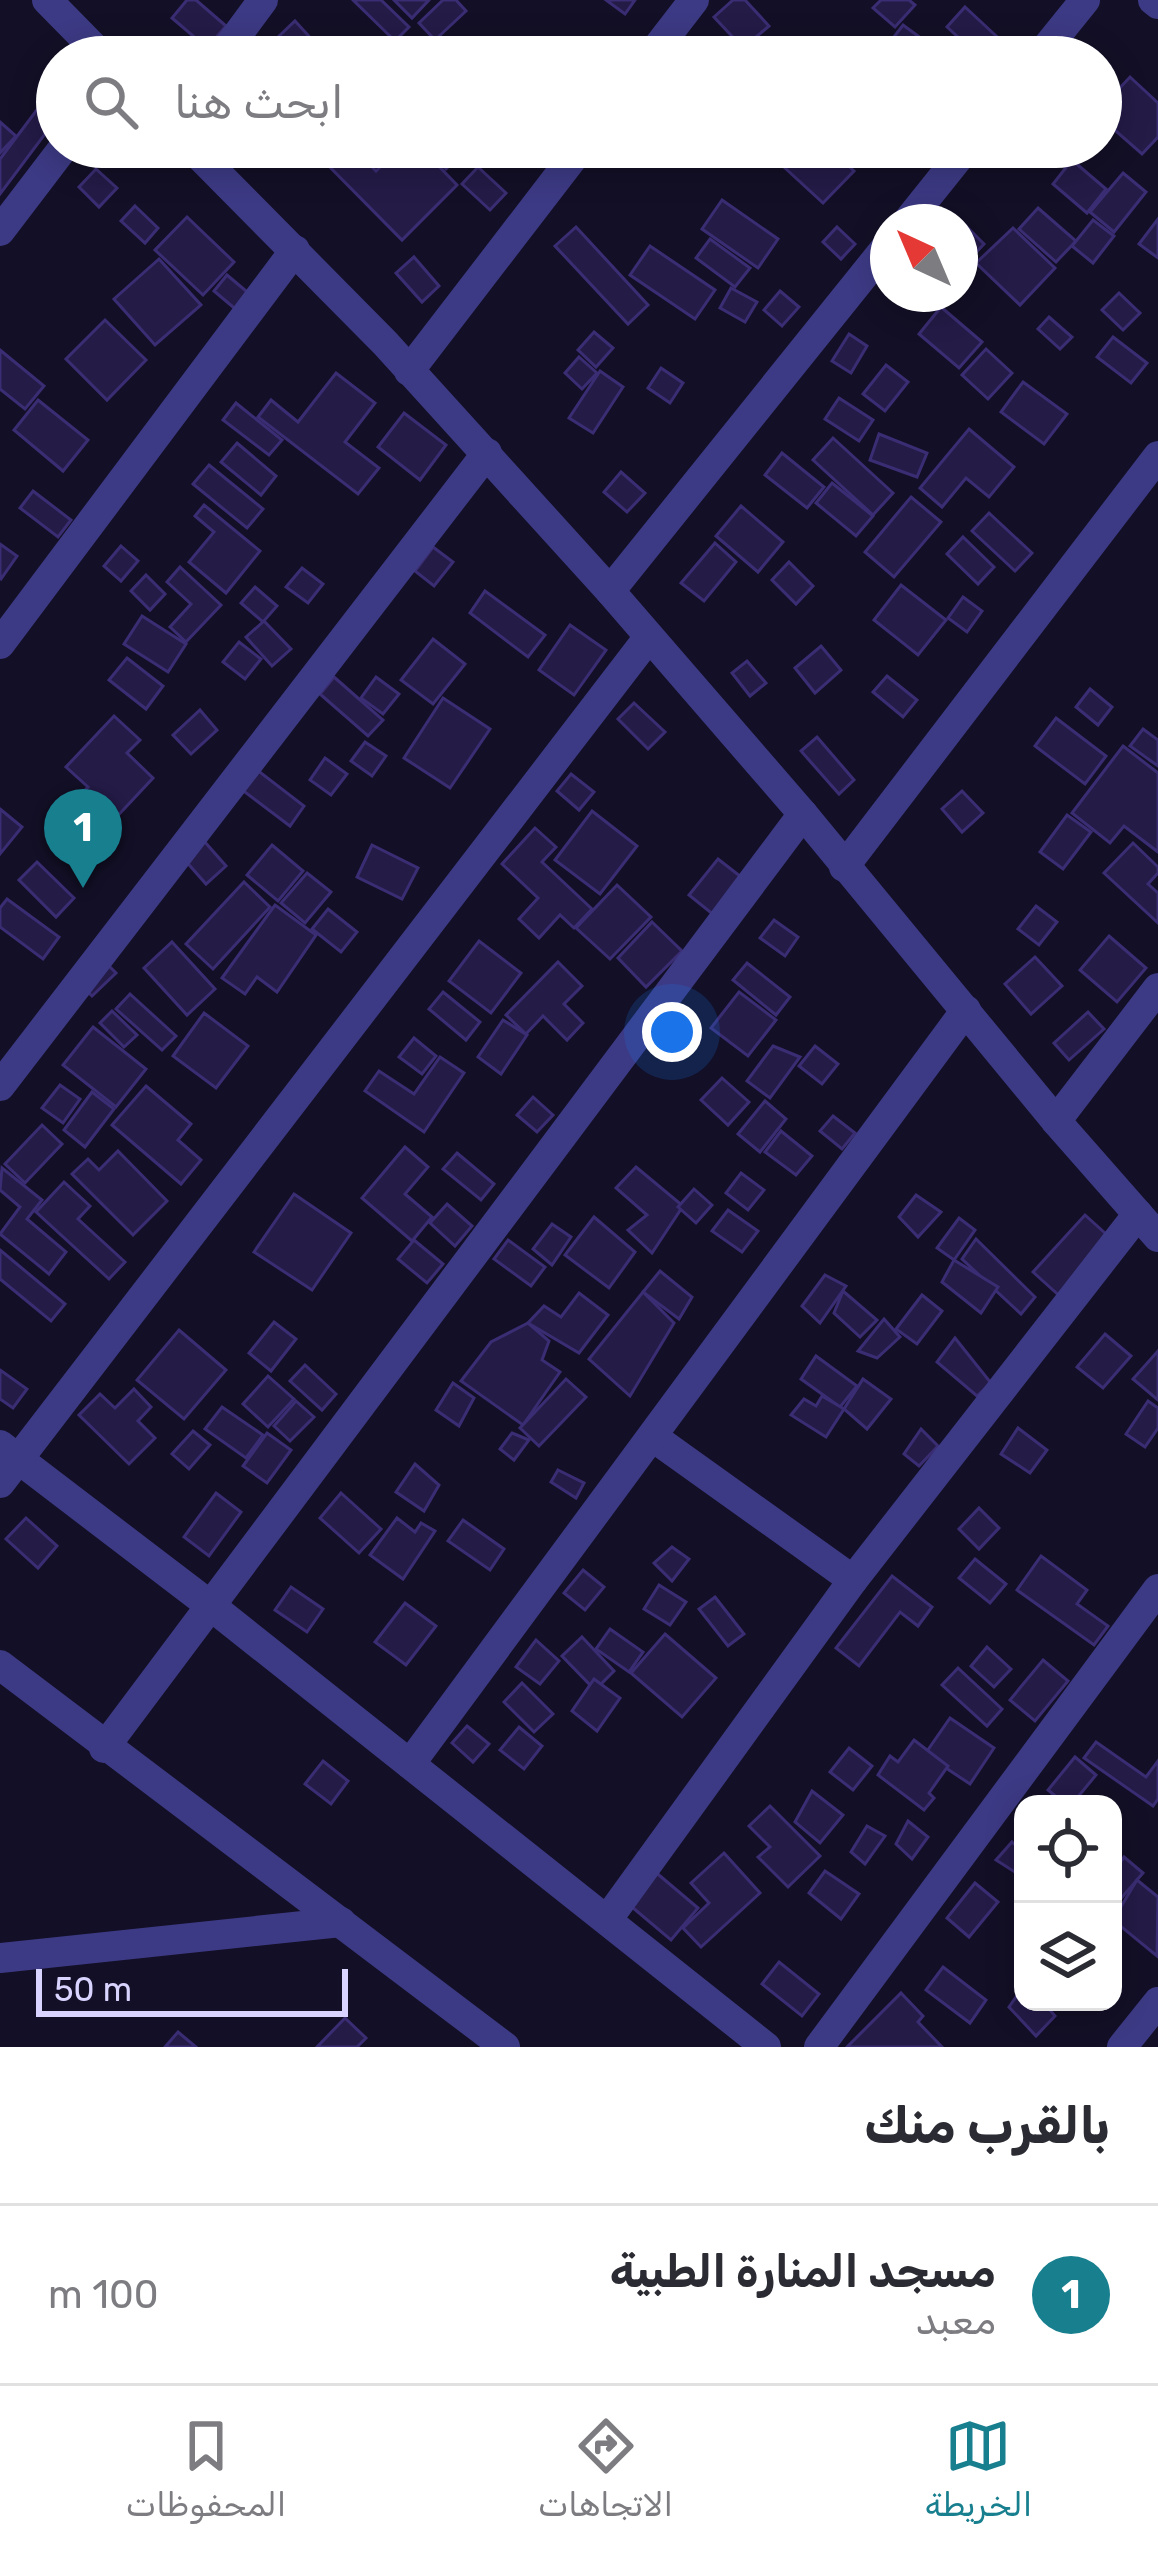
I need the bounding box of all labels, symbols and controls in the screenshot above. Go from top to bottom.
search box [36,36,1122,168]
icon: search [78,69,144,135]
text: ابحث هنا [174,76,344,129]
north arrow [870,204,978,312]
pin: 1 [44,789,122,888]
your location [642,1002,702,1062]
map controls [1014,1795,1122,2011]
button: locate [1014,1795,1122,1903]
button: layers [1014,1903,1122,2011]
scale bar [36,1963,348,2016]
text: 50 m [54,1970,132,2009]
text: بالقرب منك [864,2095,1110,2156]
text: مسجد المنارة الطبية [610,2245,996,2298]
text: 100 m [48,2272,158,2318]
text: 1 [1061,2272,1081,2318]
text: معبد [915,2298,996,2344]
tab: المحفوظات [126,2413,286,2524]
tab: الاتجاهات [538,2413,673,2524]
tab: الخريطة [925,2413,1032,2524]

